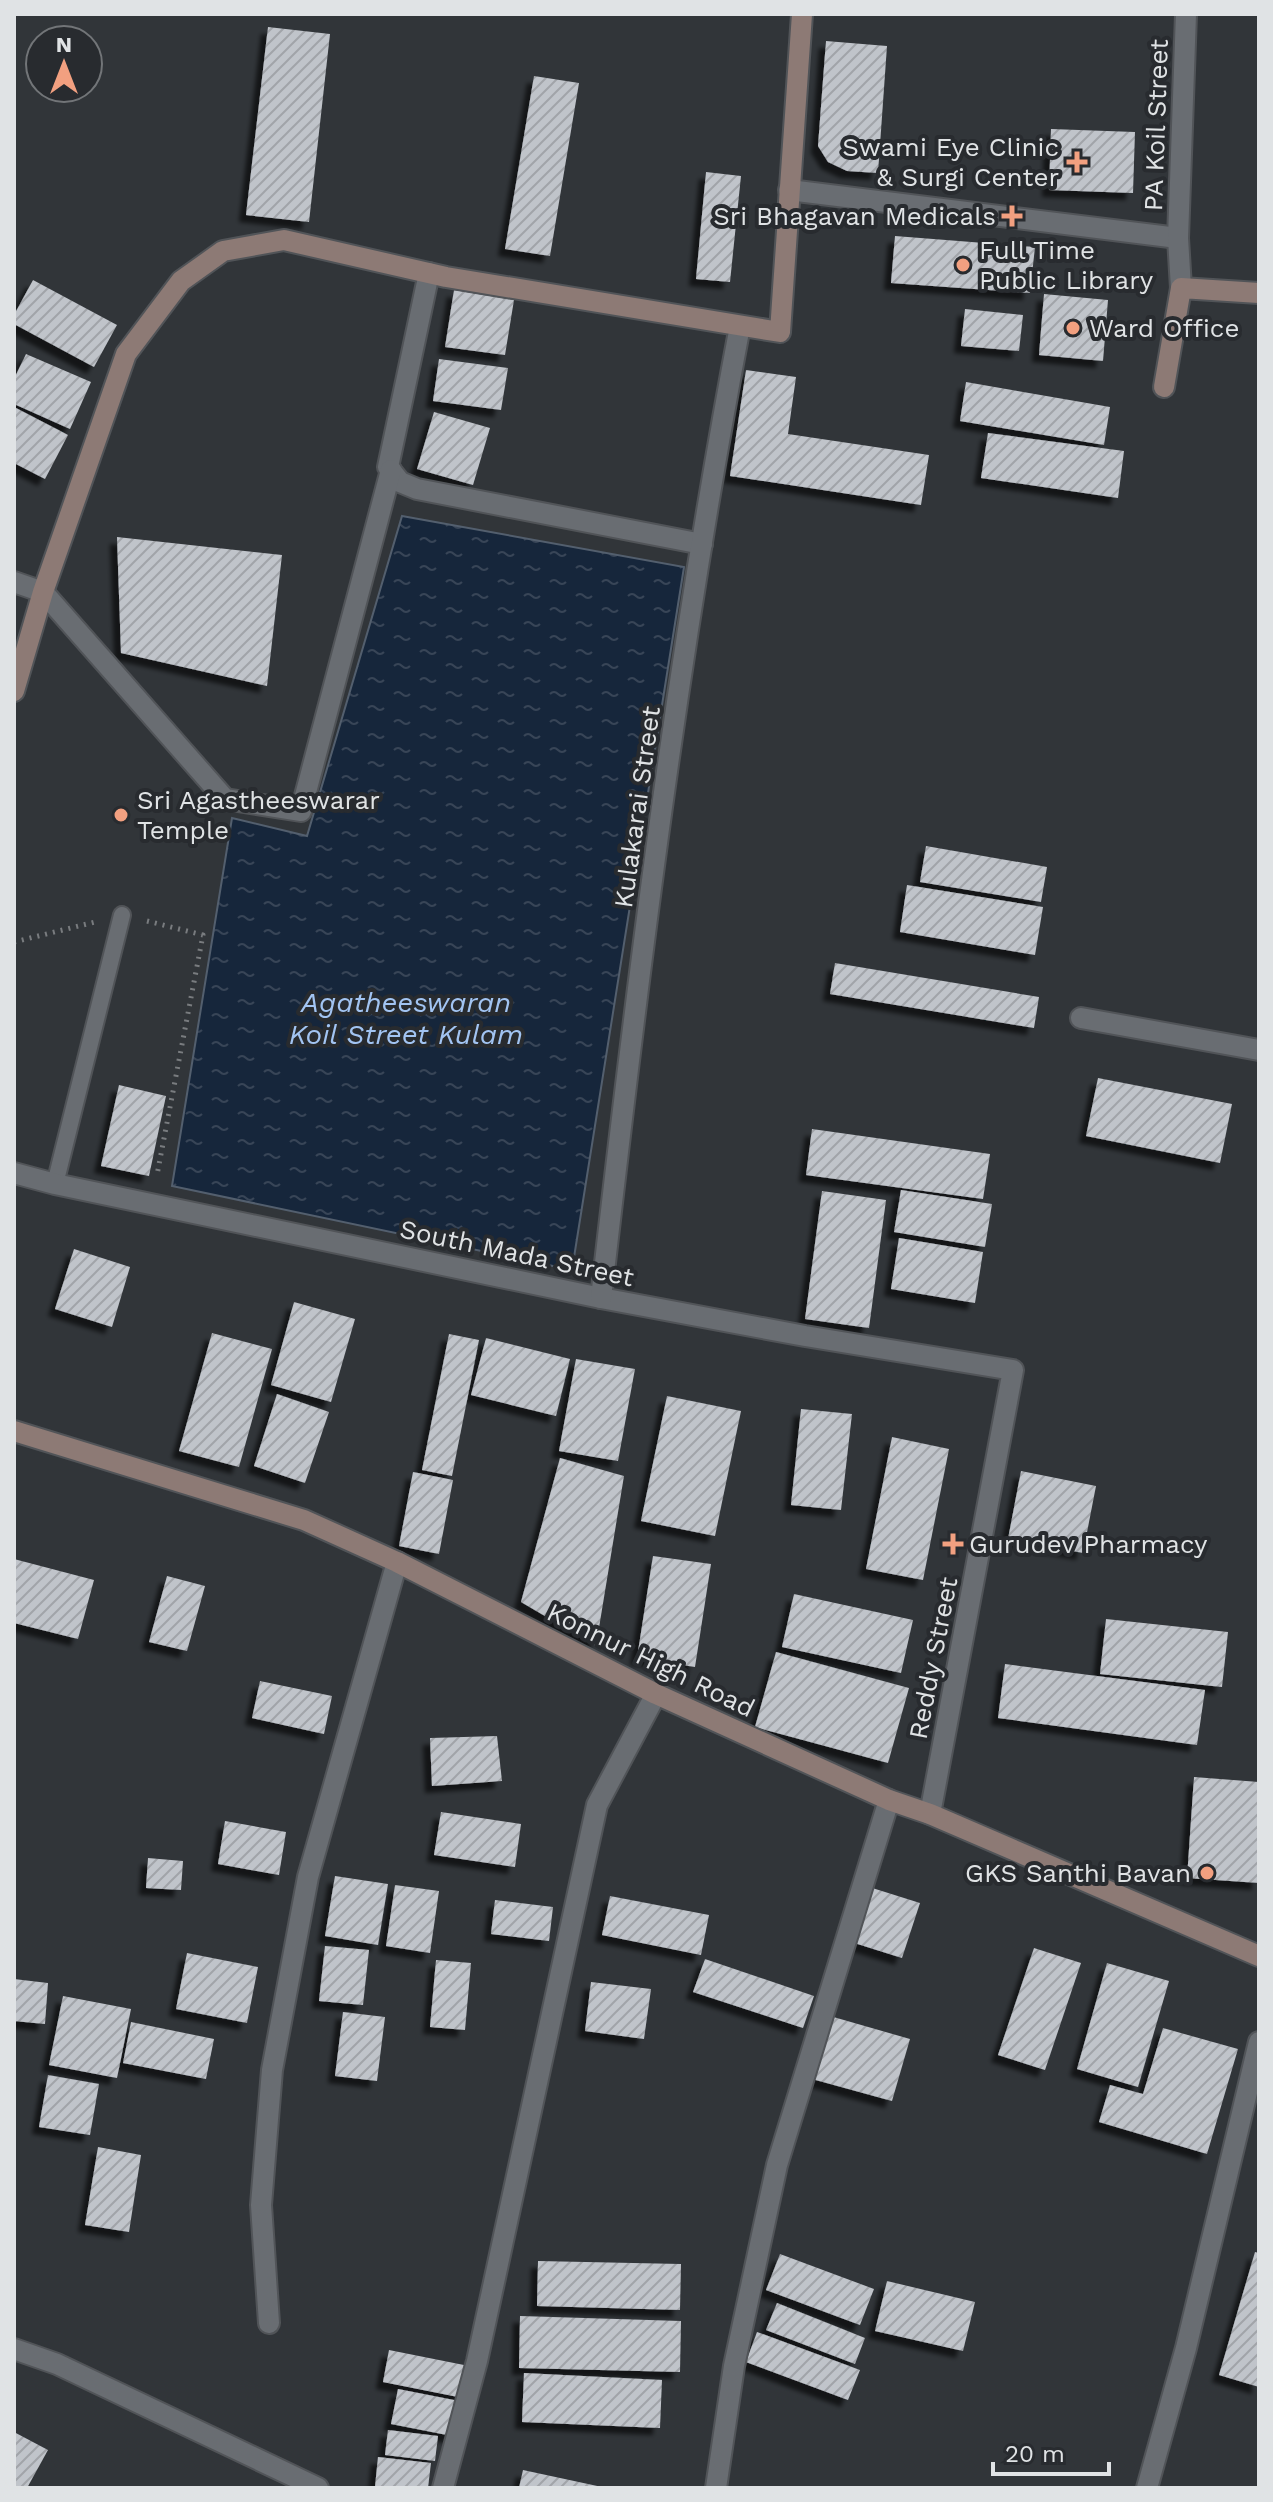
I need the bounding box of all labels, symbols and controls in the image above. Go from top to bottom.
north arrow [24,24,104,104]
text: N [56,32,72,57]
street label: PA Koil Street [1138,38,1174,212]
place label: Swami Eye Clinic & Surgi Center [842,132,1059,192]
marker: Swami Eye Clinic & Surgi Center [1066,151,1088,173]
place label: Sri Bhagavan Medicals [713,201,996,231]
marker: Sri Bhagavan Medicals [1003,207,1021,225]
place label: Full Time Public Library [979,235,1154,295]
marker: Full Time Public Library [954,256,972,274]
place label: Ward Office [1089,313,1239,343]
marker: Ward Office [1064,319,1082,337]
street label: Kulakarai Street [608,704,666,910]
place label: Sri Agastheeswarar Temple [137,785,380,845]
marker: Sri Agastheeswarar Temple [112,806,130,824]
water label: Agatheeswaran Koil Street Kulam [289,986,523,1051]
street label: South Mada Street [397,1214,637,1292]
place label: Gurudev Pharmacy [969,1529,1208,1559]
marker: Gurudev Pharmacy [944,1535,962,1553]
street label: Reddy Street [903,1574,963,1742]
street label: Konnur High Road [542,1597,760,1723]
place label: GKS Santhi Bavan [965,1858,1191,1888]
marker: GKS Santhi Bavan [1198,1864,1216,1882]
scale bar [993,2426,1109,2476]
text: 20 m [1005,2440,1065,2468]

